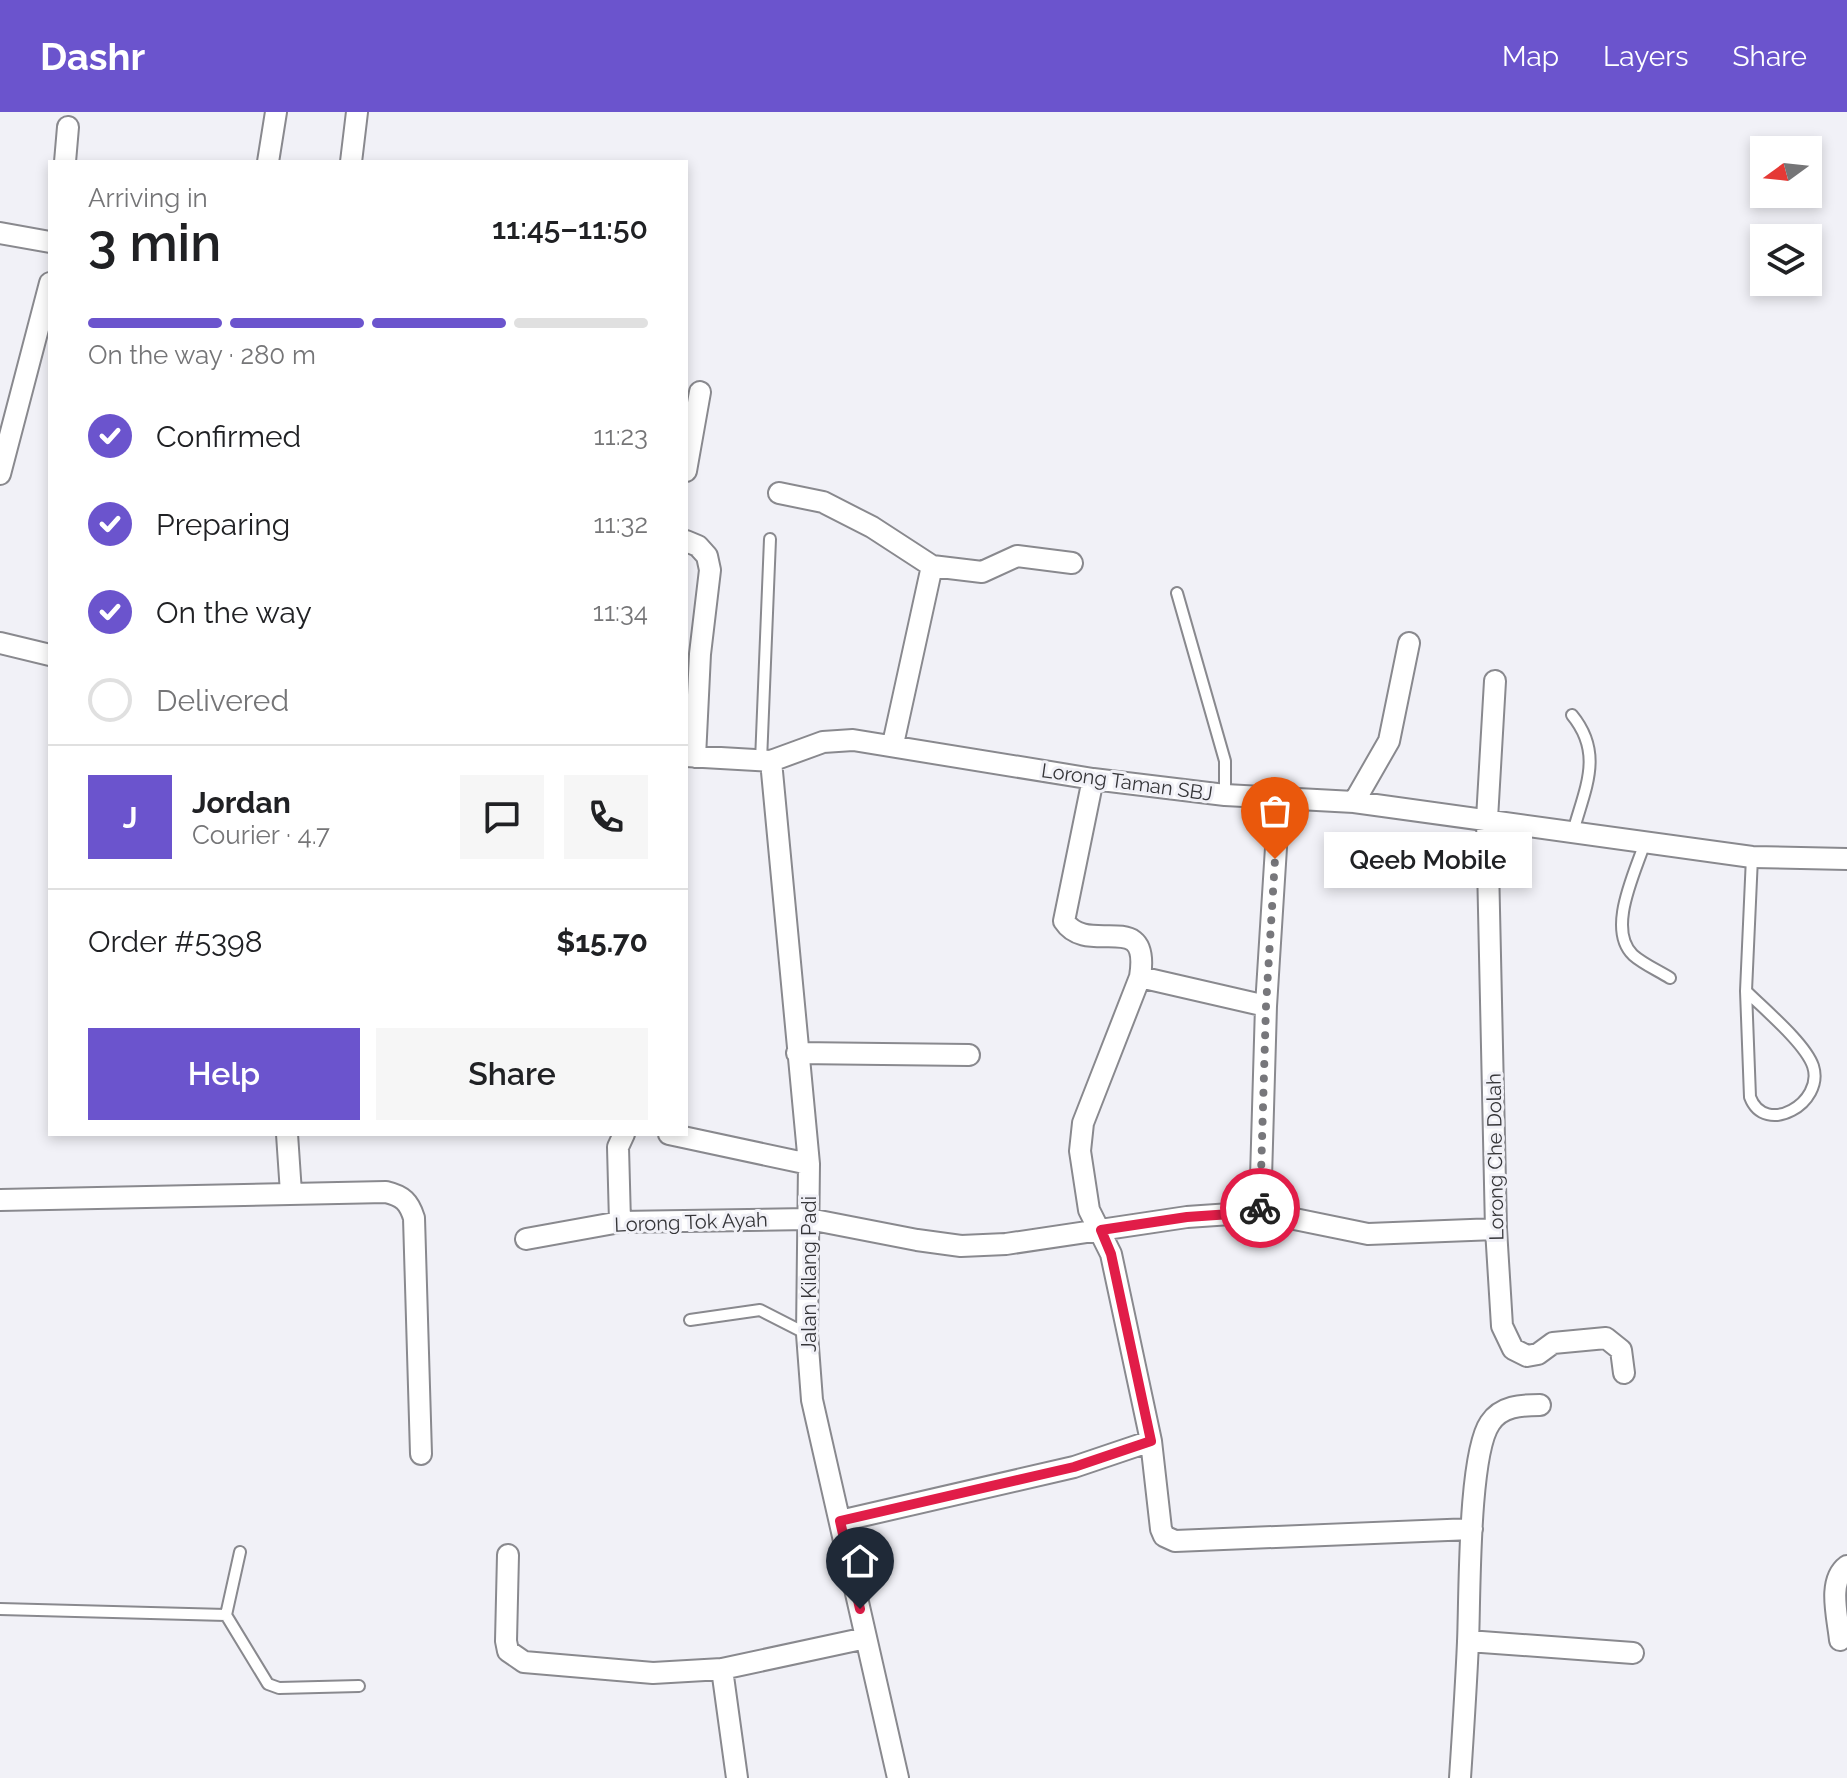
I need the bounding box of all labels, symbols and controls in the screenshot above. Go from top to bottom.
text: Dashr [40,34,145,79]
text: Map [1502,40,1559,73]
text: Layers [1603,40,1689,73]
text: Share [1733,40,1807,73]
north arrow [1750,136,1822,208]
map controls [1750,136,1822,296]
text: Arriving in [88,183,208,213]
text: 11:45–11:50 [492,211,648,246]
text: 3 min [88,212,221,273]
button: layers [1750,224,1822,296]
text: On the way · 280 m [88,340,316,370]
icon: check [88,414,132,458]
text: Confirmed [156,419,301,454]
text: 11:23 [593,421,648,451]
icon: check [88,502,132,546]
text: Preparing [156,507,290,542]
text: 11:32 [593,509,648,539]
icon: check [88,590,132,634]
text: On the way [156,595,312,630]
text: 11:34 [593,597,648,627]
text: Delivered [156,683,289,718]
street label: Lorong Taman SBJ [1040,758,1214,806]
button: chat [460,775,544,859]
button: phone [564,775,648,859]
pin [1241,777,1309,859]
text: Jordan [192,785,291,820]
icon: bag [1253,789,1297,833]
text: J [123,800,137,835]
text: Courier · 4.7 [192,820,330,850]
callout: Qeeb Mobile [1323,831,1531,887]
text: Qeeb Mobile [1349,845,1507,875]
text: Order #5398 [88,924,262,959]
text: $15.70 [556,924,648,959]
button: Help [88,1028,360,1120]
button: Share [376,1028,648,1120]
street label: Lorong Che Dolah [1482,1073,1508,1241]
courier [1220,1168,1300,1248]
icon: bike [1238,1186,1282,1230]
street label: Jalan Kilang Padi [797,1196,821,1352]
street label: Lorong Tok Ayah [614,1207,768,1237]
pin [826,1527,894,1609]
icon: home [838,1539,882,1583]

